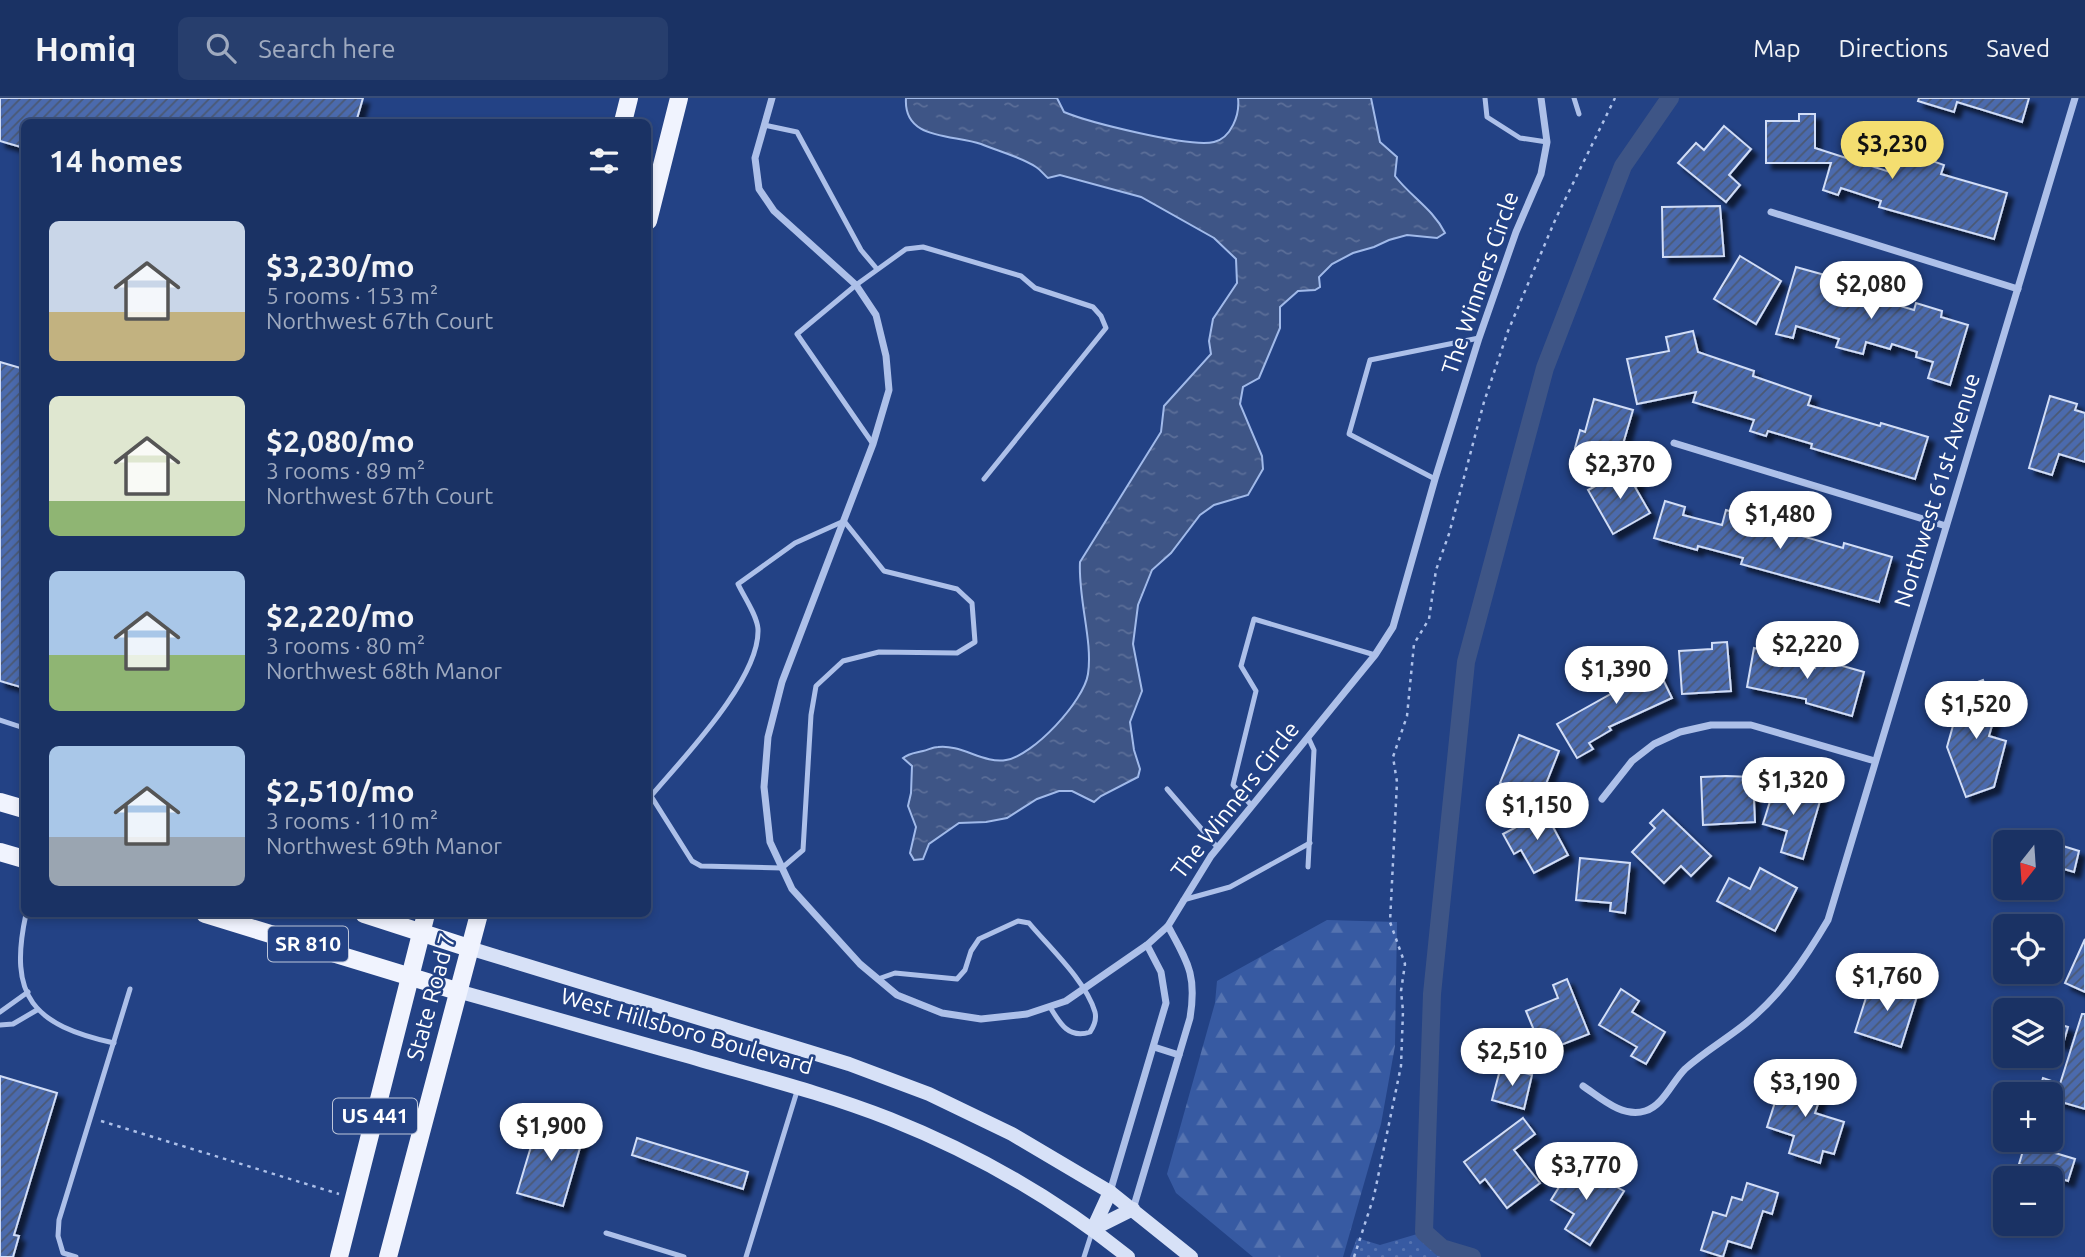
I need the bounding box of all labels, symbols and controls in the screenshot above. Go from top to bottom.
search box [178,17,668,80]
icon: search [202,29,240,67]
text: Homiq [35,30,136,67]
text: Search here [258,34,396,63]
text: Map [1753,35,1800,62]
text: Directions [1838,35,1948,62]
text: Saved [1986,35,2050,62]
pin: $3,230 [1835,122,1949,181]
text: $3,230 [1857,131,1927,156]
icon: filters [585,142,623,180]
text: 14 homes [49,144,183,178]
street label: The Winners Circle [1436,188,1523,378]
icon: home [105,249,189,333]
text: $3,230/mo [266,249,415,283]
pin: $2,080 [1814,262,1928,321]
text: $2,080 [1836,271,1906,296]
text: 5 rooms · 153 m² [266,283,438,308]
text: Northwest 67th Court [266,308,493,333]
street label: Northwest 61st Avenue [1889,370,1984,610]
icon: home [105,424,189,508]
text: $2,080/mo [266,424,415,458]
pin: $2,370 [1563,442,1677,501]
text: $2,370 [1585,451,1655,476]
text: 3 rooms · 89 m² [266,458,425,483]
text: Northwest 67th Court [266,483,493,508]
pin: $1,480 [1723,491,1837,551]
text: $1,480 [1745,501,1815,526]
icon: home [105,599,189,683]
text: $2,220/mo [266,599,415,633]
pin: $2,220 [1750,622,1864,681]
text: $2,220 [1772,631,1842,656]
text: 3 rooms · 80 m² [266,633,425,658]
pin: $1,390 [1559,646,1673,706]
text: $1,390 [1581,656,1651,681]
text: Northwest 68th Manor [266,658,502,683]
pin: $1,520 [1919,682,2033,741]
text: $1,520 [1941,691,2011,716]
street label: The Winners Circle [1166,716,1304,883]
pin: $1,320 [1736,758,1850,817]
text: $1,320 [1758,767,1828,792]
icon: home [105,774,189,858]
text: $2,510/mo [266,774,415,808]
pin: $1,150 [1480,782,1594,842]
text: $1,150 [1502,792,1572,817]
text: 3 rooms · 110 m² [266,808,438,833]
north arrow [1993,830,2063,900]
map controls [1993,830,2063,1236]
text: Northwest 69th Manor [266,833,502,858]
button: locate [1993,914,2063,984]
road number: SR 810 [268,926,348,962]
street label: State Road 7 [401,930,460,1063]
pin: $1,760 [1830,954,1944,1013]
text: $1,760 [1852,963,1922,988]
street label: West Hillsboro Boulevard [558,983,816,1079]
button: layers [1993,998,2063,1068]
pin: $2,510 [1455,1028,1569,1088]
text: $2,510 [1477,1038,1547,1063]
pin: $3,190 [1748,1060,1862,1119]
text: $3,190 [1770,1069,1840,1094]
button: + [1993,1082,2063,1152]
road number: US 441 [333,1098,417,1134]
pin: $1,900 [494,1104,608,1163]
text: $1,900 [516,1113,586,1138]
pin: $3,770 [1529,1142,1643,1202]
text: $3,770 [1551,1152,1621,1177]
button: − [1993,1166,2063,1236]

